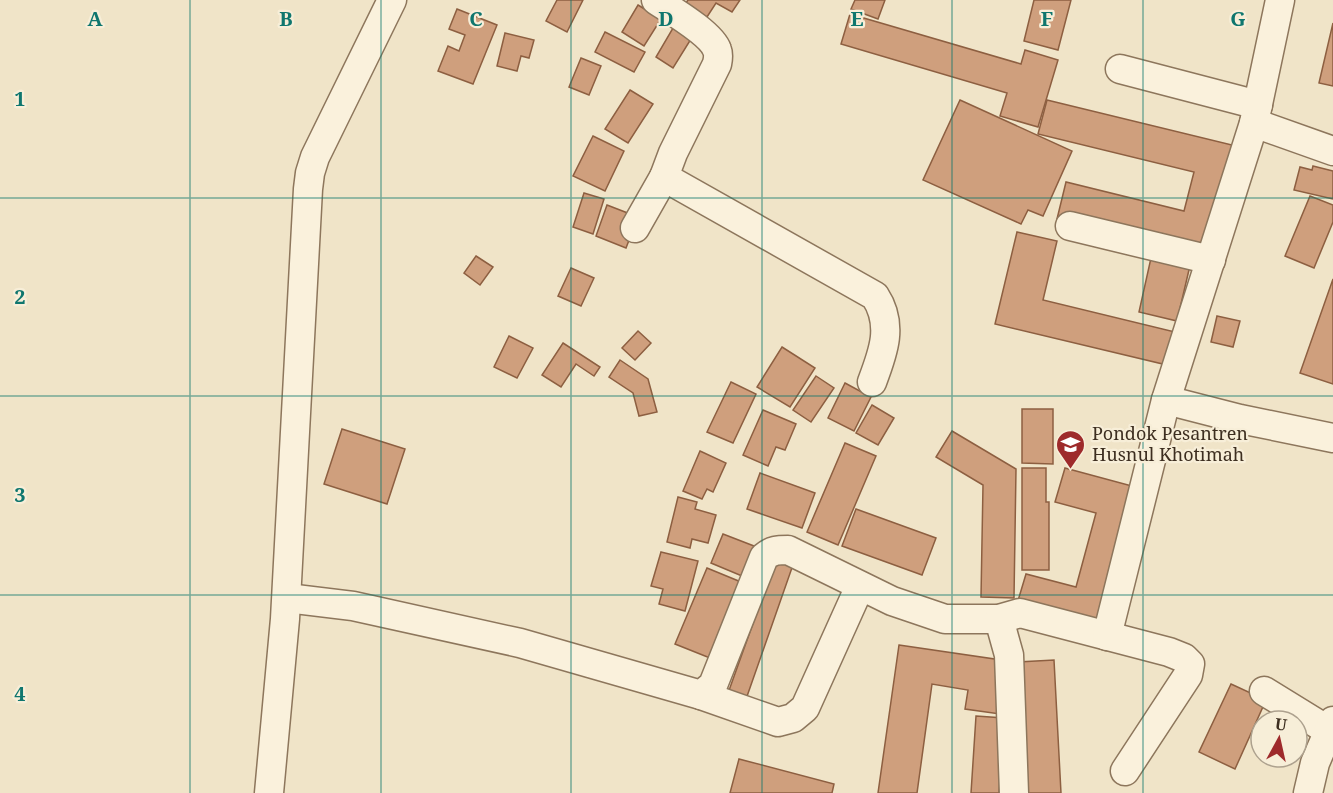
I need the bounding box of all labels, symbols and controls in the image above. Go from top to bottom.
text: A [87,5,103,32]
text: B [279,5,293,32]
text: C [469,5,483,32]
text: D [658,5,674,32]
text: E [850,5,864,32]
text: F [1041,5,1053,32]
text: G [1230,5,1246,32]
text: 1 [14,85,26,112]
text: 2 [14,283,26,310]
place label: Pondok Pesantren Husnul Khotimah [1092,421,1248,466]
school or university icon: Pondok Pesantren Husnul Khotimah [1055,428,1087,470]
text: 3 [14,481,26,508]
text: 4 [14,680,26,707]
north arrow [1249,709,1309,769]
text: U [1274,712,1289,736]

